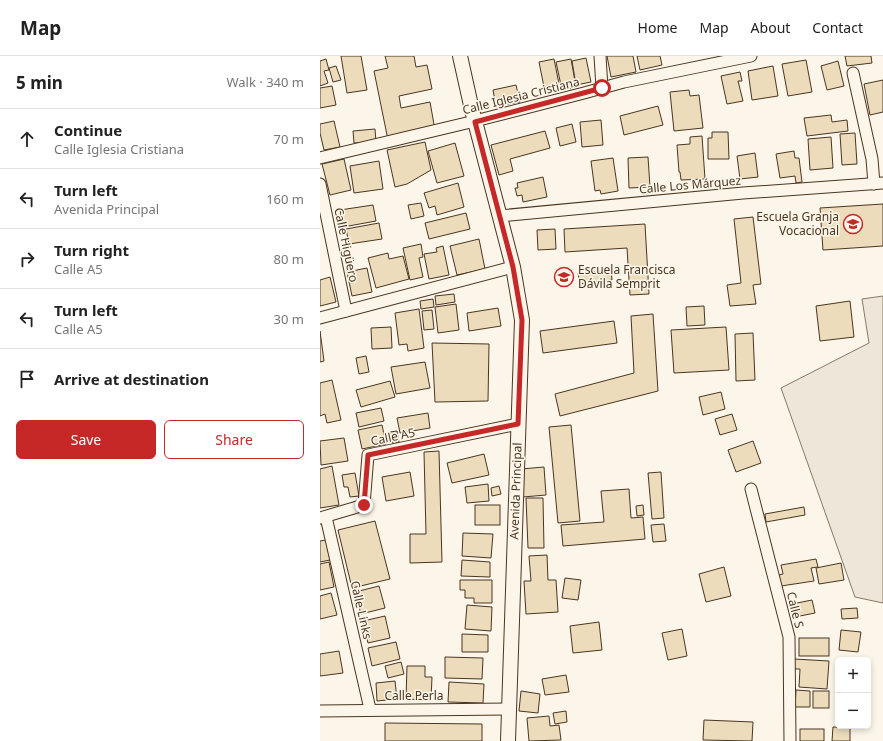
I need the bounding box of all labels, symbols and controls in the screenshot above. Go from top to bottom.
text: Map [20,15,61,41]
text: Home [638,18,677,37]
text: Map [699,18,729,37]
text: About [751,18,790,37]
text: Contact [812,18,863,37]
text: 5 min [16,71,63,94]
text: Walk · 340 m [226,73,304,91]
street label: Calle Iglesia Cristiana [461,73,581,118]
route start [593,79,611,97]
text: Continue [54,120,122,140]
icon: ahead [16,128,38,150]
text: 70 m [274,130,304,148]
text: Calle Iglesia Cristiana [54,140,184,158]
street label: Calle Los Márquez [638,172,742,197]
text: Turn left [54,180,118,200]
icon: left [16,188,38,210]
text: 160 m [266,190,304,208]
text: Avenida Principal [54,200,159,218]
street label: Calle Higüero [330,206,363,284]
place label: Escuela Granja Vocacional [756,208,839,239]
school or university icon: Escuela Granja Vocacional [842,213,864,235]
text: Turn right [54,240,129,260]
icon: right [16,248,38,270]
text: 80 m [274,250,304,268]
text: Calle A5 [54,260,103,278]
place label: Escuela Francisca Dávila Semprit [578,261,676,292]
school or university icon: Escuela Francisca Dávila Semprit [553,266,575,288]
text: Turn left [54,300,118,320]
icon: left [16,308,38,330]
text: 30 m [274,310,304,328]
text: Calle A5 [54,320,103,338]
icon: arrive [16,368,38,390]
text: Arrive at destination [54,369,209,389]
button: Save [16,420,156,459]
button: Share [164,420,304,459]
street label: Calle A5 [369,423,417,449]
street label: Avenida Principal [505,442,526,540]
route end [355,496,373,514]
street label: Calle Links [347,579,377,641]
street label: Calle S [783,590,808,630]
map controls [835,657,871,729]
button: + [835,657,871,693]
street label: Calle Perla [384,687,444,704]
button: − [835,693,871,729]

